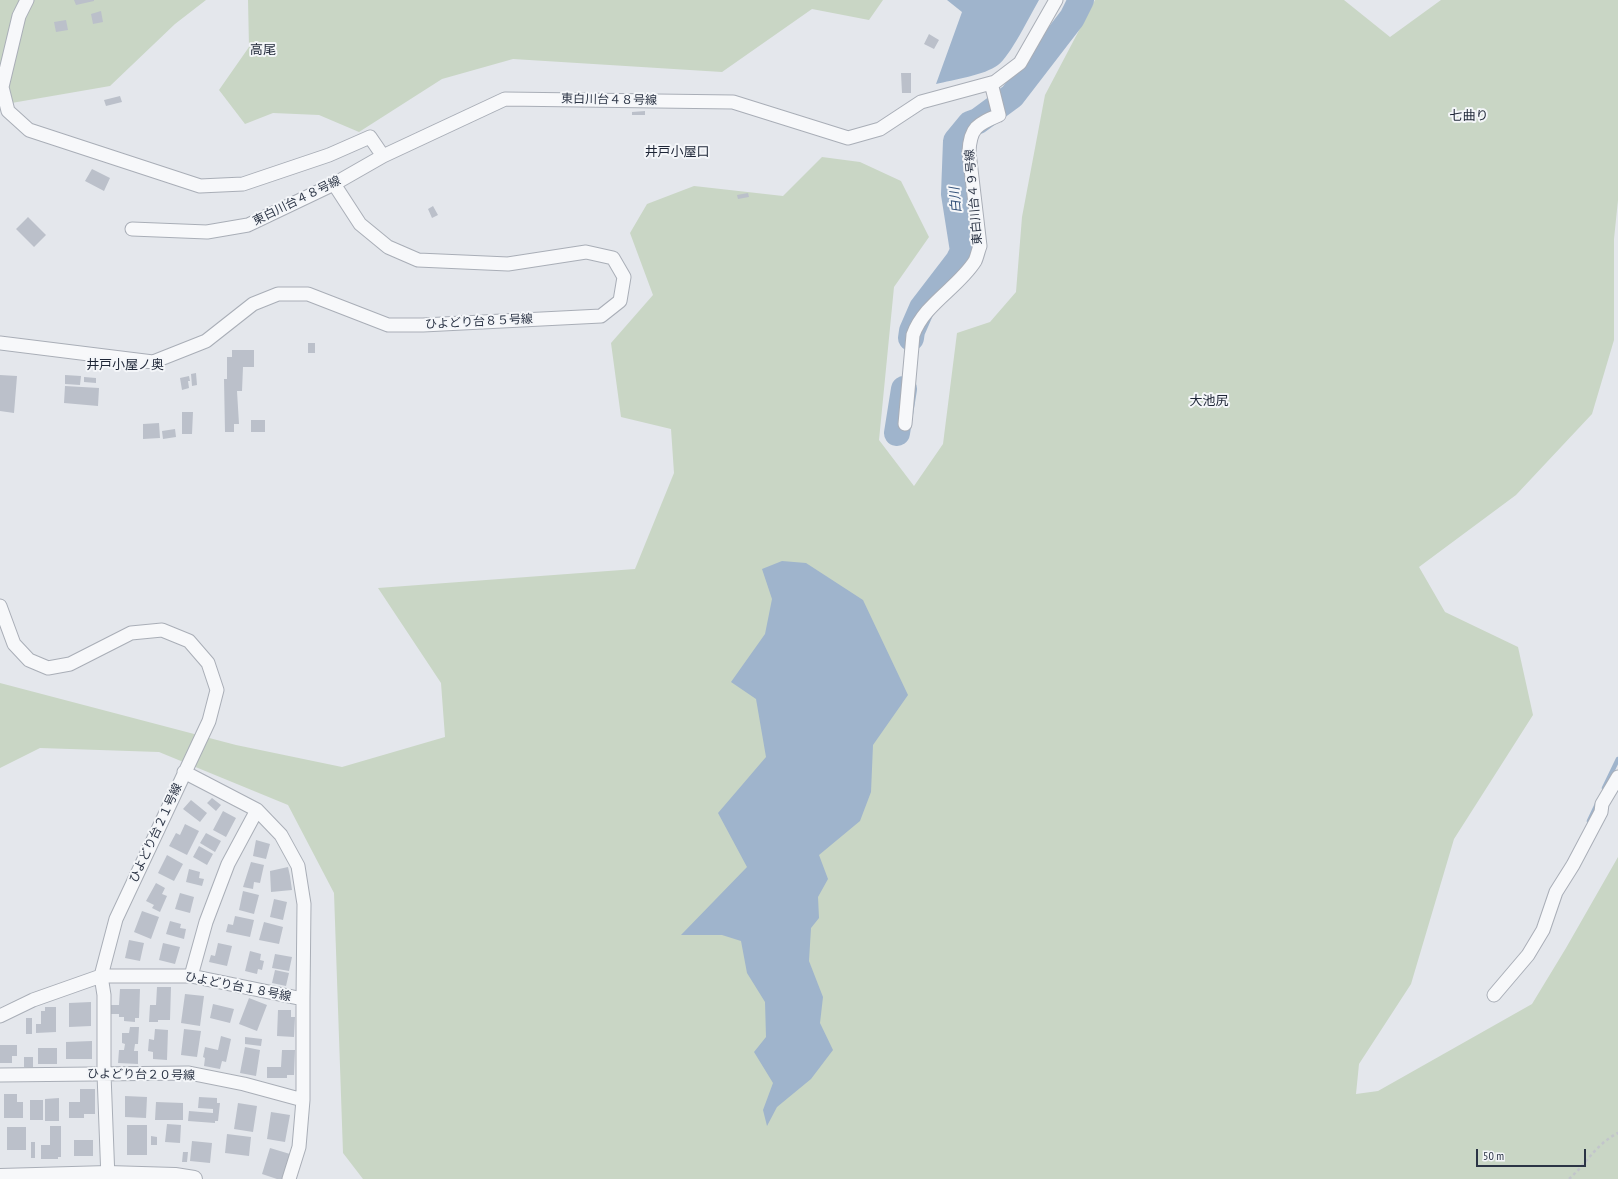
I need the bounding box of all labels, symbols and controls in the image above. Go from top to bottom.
district label: 高尾 [250,42,276,58]
street label: 東白川台４８号線 [561,92,657,108]
district label: 七曲り [1450,108,1488,124]
district label: 井戸小屋口 [645,144,709,160]
street label: 東白川台４９号線 [963,149,985,245]
street label: 東白川台４８号線 [251,173,343,229]
water label: 白川 [947,186,965,214]
street label: ひよどり台８５号線 [425,312,533,332]
district label: 井戸小屋ノ奥 [86,357,164,373]
district label: 大池尻 [1190,393,1228,409]
street label: ひよどり台２１号線 [127,781,185,885]
street label: ひよどり台１８号線 [184,970,292,1004]
street label: ひよどり台２０号線 [87,1067,195,1083]
scale bar [1478,1141,1588,1167]
text: 50 m [1483,1148,1504,1163]

